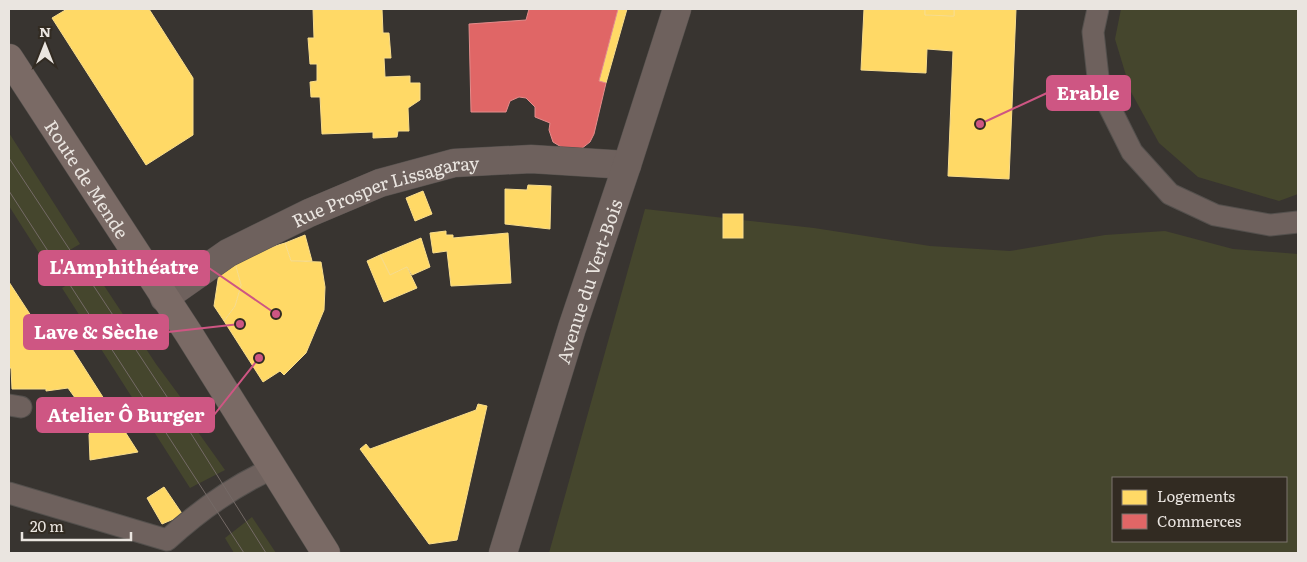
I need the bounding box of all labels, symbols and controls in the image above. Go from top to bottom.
north arrow [20,20,70,70]
text: N [39,21,51,41]
callout: Erable [1047,76,1130,110]
text: Erable [1056,78,1120,106]
street label: Route de Mende [39,114,136,243]
street label: Rue Prosper Lissagaray [287,148,481,233]
street label: Avenue du Vert-Bois [548,195,628,367]
callout: L'Amphithéatre [39,251,209,285]
text: L'Amphithéatre [49,252,199,280]
callout: Lave & Sèche [24,315,168,349]
text: Lave & Sèche [34,317,158,345]
callout: Atelier Ô Burger [37,398,214,432]
text: Atelier Ô Burger [47,400,205,428]
legend [1112,477,1287,542]
text: Logements [1157,484,1235,507]
text: Commerces [1157,509,1242,532]
scale bar [22,510,131,542]
text: 20 m [30,514,64,537]

